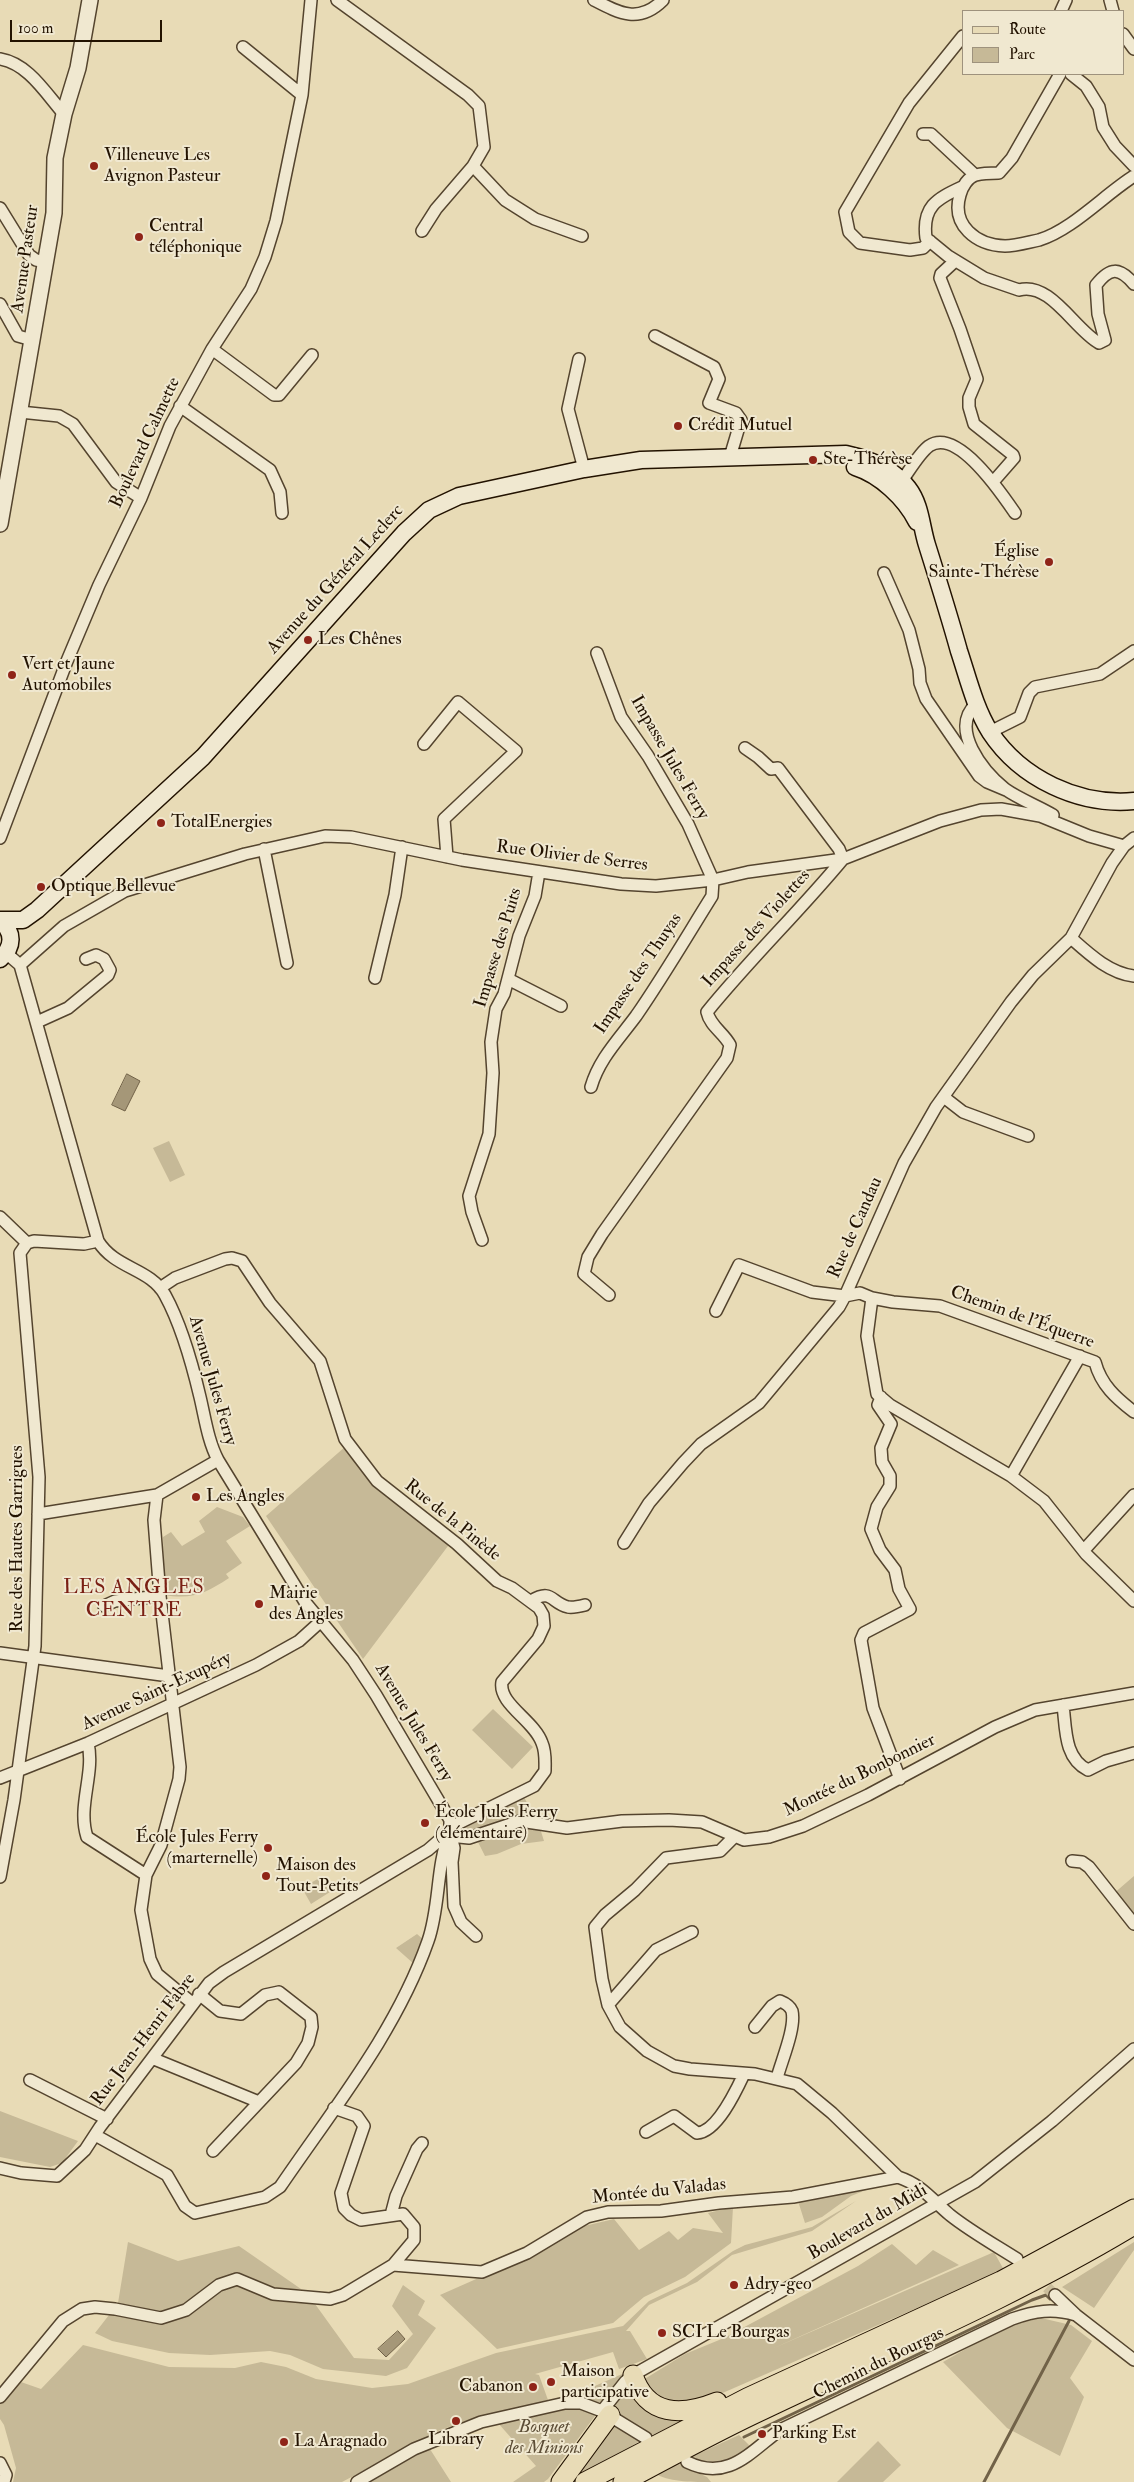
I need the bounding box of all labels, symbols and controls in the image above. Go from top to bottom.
scale bar [12,10,165,42]
legend [962,10,1124,75]
text: 100 m [18,19,53,38]
text: Route [1009,20,1046,39]
text: Parc [1009,45,1035,64]
place label: Villeneuve Les Avignon Pasteur [104,145,220,188]
marker: Villeneuve Les Avignon Pasteur [88,160,100,172]
street label: Avenue Pasteur [8,204,44,314]
place label: Central téléphonique [149,216,242,258]
marker: Central téléphonique [133,231,145,243]
street label: Boulevard Calmette [106,374,186,512]
place label: Crédit Mutuel [688,415,792,437]
marker: Crédit Mutuel [672,420,684,432]
place label: Ste-Thérèse [823,449,912,471]
marker: Ste-Thérèse [807,454,819,466]
street label: Avenue du Général Leclerc [263,501,409,659]
place label: Église Sainte-Thérèse [928,541,1039,584]
marker: Église Sainte-Thérèse [1043,556,1055,568]
place label: Les Chênes [318,629,402,651]
marker: Les Chênes [302,634,314,646]
place label: Vert et Jaune Automobiles [22,654,115,696]
marker: Vert et Jaune Automobiles [6,669,18,681]
street label: Impasse Jules Ferry [625,692,713,824]
place label: TotalEnergies [171,812,272,834]
marker: TotalEnergies [155,817,167,829]
street label: Rue Olivier de Serres [495,837,649,877]
street label: Impasse des Violettes [698,866,816,992]
place label: Optique Bellevue [51,876,176,898]
marker: Optique Bellevue [35,881,47,893]
street label: Impasse des Puits [471,885,527,1011]
street label: Impasse des Thuyas [591,909,687,1039]
street label: Rue de Candau [824,1174,888,1282]
street label: Chemin de l'Équerre [947,1282,1097,1354]
street label: Avenue Jules Ferry [183,1314,241,1448]
street label: Rue des Hautes Garrigues [7,1445,29,1633]
street label: Rue de la Pinède [399,1476,505,1566]
place label: Les Angles [206,1486,284,1508]
marker: Les Angles [190,1491,202,1503]
district label: LES ANGLES CENTRE [62,1577,206,1624]
place label: Mairie des Angles [269,1583,343,1626]
marker: Mairie des Angles [253,1598,265,1610]
street label: Avenue Saint-Exupéry [79,1648,235,1736]
street label: Avenue Jules Ferry [369,1660,457,1786]
street label: Montée du Bonbonnier [781,1730,939,1822]
place label: École Jules Ferry (élémentaire) [435,1802,558,1845]
marker: École Jules Ferry (élémentaire) [419,1817,431,1829]
place label: École Jules Ferry (marternelle) [135,1827,258,1870]
marker: École Jules Ferry (marternelle) [262,1842,274,1854]
place label: Maison des Tout-Petits [276,1855,359,1898]
marker: Maison des Tout-Petits [260,1870,272,1882]
street label: Rue Jean-Henri Fabre [87,1970,201,2110]
street label: Montée du Valadas [591,2174,727,2210]
street label: Boulevard du Midi [805,2180,931,2266]
place label: Adry-geo [744,2274,812,2296]
marker: Adry-geo [728,2279,740,2291]
place label: SCI Le Bourgas [672,2322,789,2344]
street label: Chemin du Bourgas [810,2323,948,2405]
marker: SCI Le Bourgas [656,2327,668,2339]
place label: Maison participative [561,2361,649,2404]
place label: Cabanon [459,2376,523,2398]
marker: Maison participative [545,2376,557,2388]
marker: Cabanon [527,2381,539,2393]
marker: Library [450,2415,462,2427]
park label: Bosquet des Minions [505,2417,583,2460]
place label: Parking Est [772,2423,856,2445]
marker: Parking Est [756,2428,768,2440]
place label: Library [428,2429,484,2451]
place label: La Aragnado [294,2431,387,2453]
marker: La Aragnado [278,2436,290,2448]

